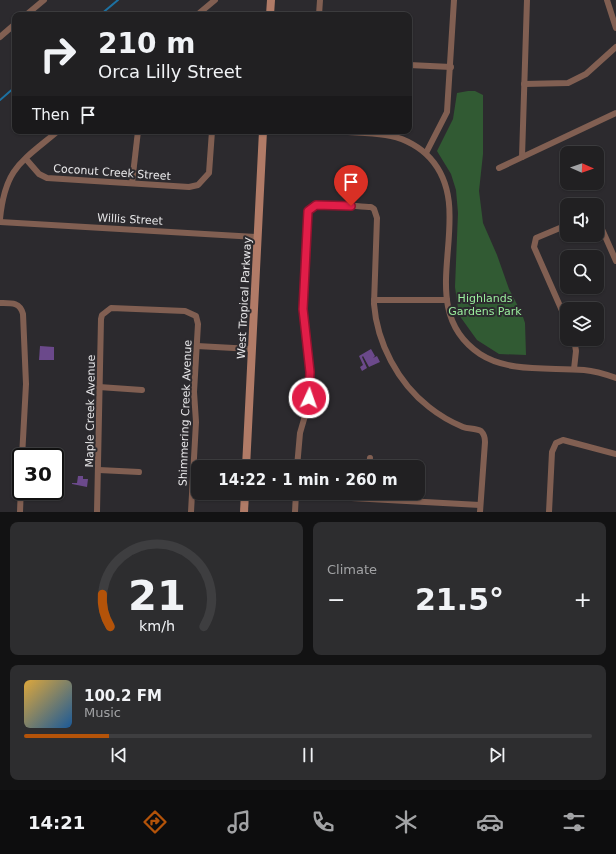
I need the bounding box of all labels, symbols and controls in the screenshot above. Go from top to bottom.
text: 210 m [98,27,195,60]
icon: right [32,28,84,80]
text: Orca Lilly Street [98,61,242,82]
icon: arrive [77,104,99,126]
text: Then [32,106,69,124]
north arrow [560,146,604,190]
map controls [560,146,604,346]
street label: Coconut Creek Street [53,162,172,183]
pin [334,165,368,206]
icon: arrive [340,171,362,193]
button: sound [560,198,604,242]
street label: Willis Street [97,211,164,228]
street label: West Tropical Parkway [235,236,254,359]
button: search [560,250,604,294]
park label: Highlands Gardens Park [448,292,522,318]
button: layers [560,302,604,346]
street label: Shimmering Creek Avenue [176,339,195,486]
street label: Maple Creek Avenue [83,354,98,468]
position arrow [288,377,330,419]
speed limit sign: 30 [12,448,64,500]
text: 14:22 · 1 min · 260 m [218,471,398,489]
text: Climate [327,562,377,577]
text: 21 [128,570,185,619]
text: 21.5° [415,582,504,617]
text: − [327,587,345,612]
text: + [574,587,592,612]
text: km/h [138,617,175,633]
text: 100.2 FM [84,687,162,705]
text: Music [84,705,121,720]
icon: previous [108,744,130,766]
icon: pause [297,744,319,766]
icon: next [486,744,508,766]
icon: directions [141,808,169,836]
icon: music [225,808,253,836]
icon: phone [309,808,337,836]
icon: climate [392,808,420,836]
icon: car [476,808,504,836]
icon: filters [560,808,588,836]
text: 14:21 [28,812,85,833]

